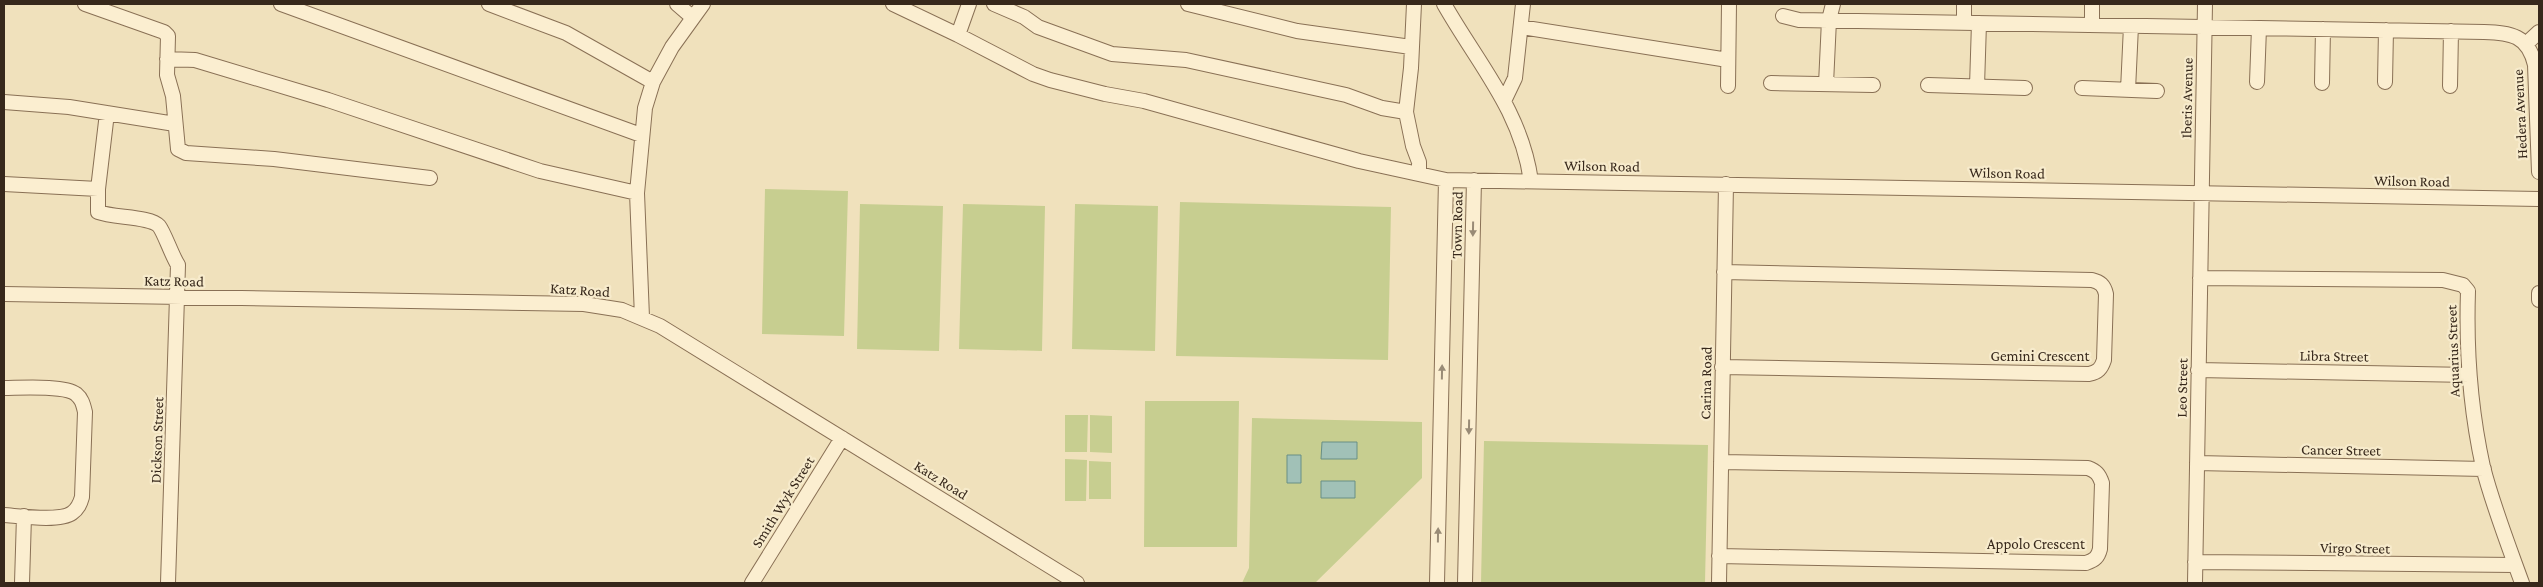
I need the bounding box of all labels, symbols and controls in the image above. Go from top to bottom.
street label: Iberis Avenue [2178,57,2196,139]
street label: Hedera Avenue [2510,68,2530,159]
street label: Wilson Road [1564,157,1640,175]
street label: Wilson Road [1969,164,2045,182]
street label: Wilson Road [2374,172,2450,190]
street label: Town Road [1448,191,1466,259]
one-way arrow [1469,221,1477,237]
street label: Katz Road [144,272,204,290]
street label: Katz Road [550,280,611,300]
street label: Aquarius Street [2443,304,2464,397]
street label: Carina Road [1697,346,1715,420]
street label: Libra Street [2299,347,2370,365]
street label: Gemini Crescent [1991,348,2091,364]
street label: Leo Street [2173,357,2191,418]
one-way arrow [1438,364,1446,380]
street label: Dickson Street [147,395,167,484]
one-way arrow [1465,419,1473,435]
street label: Cancer Street [2301,441,2382,459]
street label: Smith Wyk Street [749,453,819,551]
street label: Katz Road [911,457,971,503]
one-way arrow [1434,526,1442,542]
street label: Appolo Crescent [1987,536,2086,553]
street label: Virgo Street [2320,539,2391,558]

